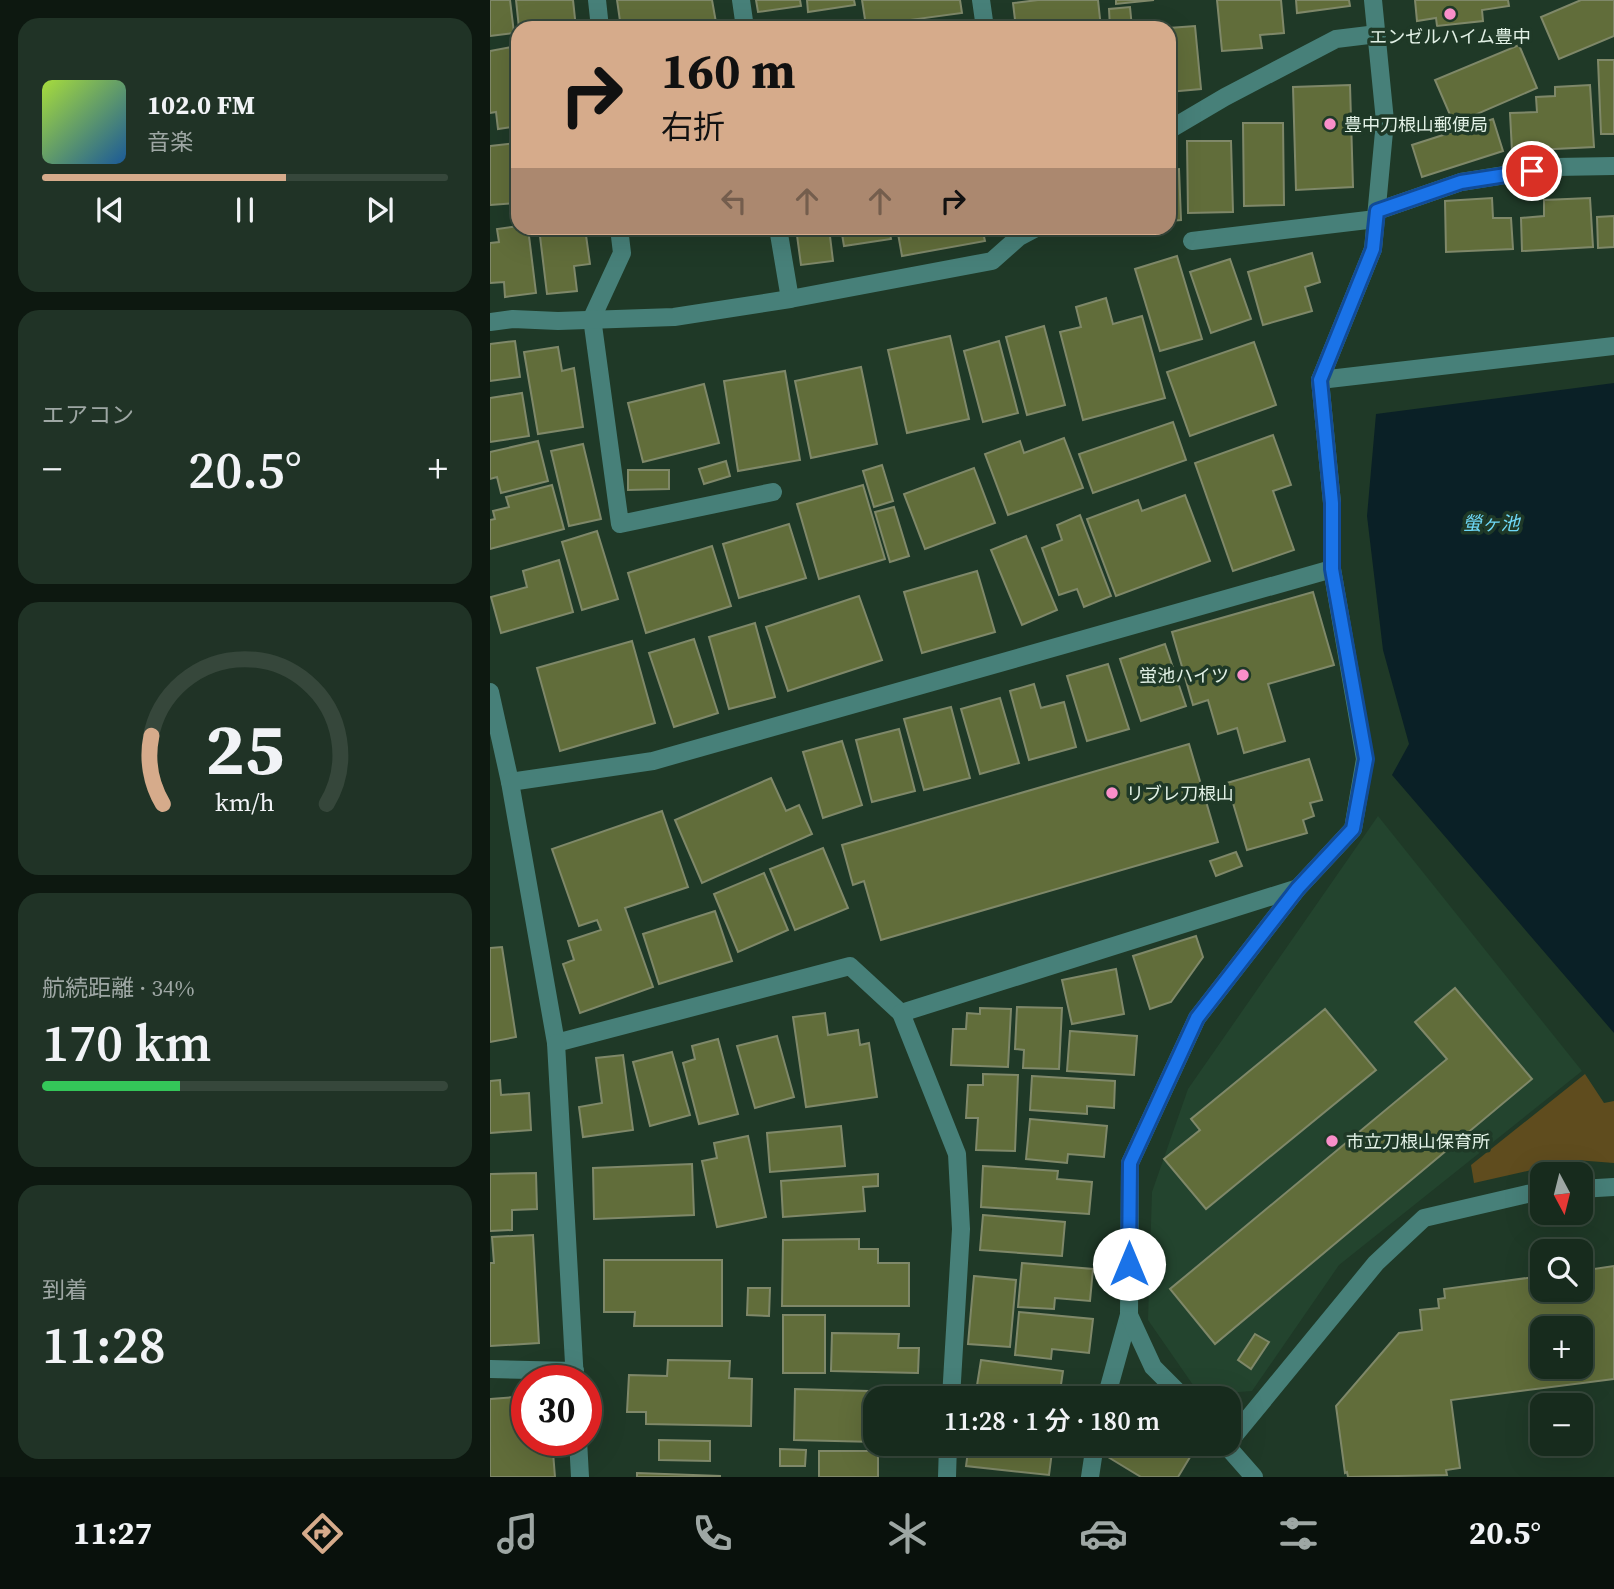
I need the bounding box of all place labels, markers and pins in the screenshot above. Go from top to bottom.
marker: エンゼルハイム豊中 [1442,6,1458,22]
place label: エンゼルハイム豊中 [1369,24,1531,49]
place label: 豊中刀根山郵便局 [1344,112,1488,137]
marker: 豊中刀根山郵便局 [1322,116,1338,132]
pin [1502,141,1562,201]
place label: 蛍池ハイツ [1139,663,1229,688]
marker: 蛍池ハイツ [1235,667,1251,683]
place label: リブレ刀根山 [1126,781,1234,806]
marker: リブレ刀根山 [1104,785,1120,801]
place label: 市立刀根山保育所 [1346,1129,1490,1154]
marker: 市立刀根山保育所 [1324,1133,1340,1149]

